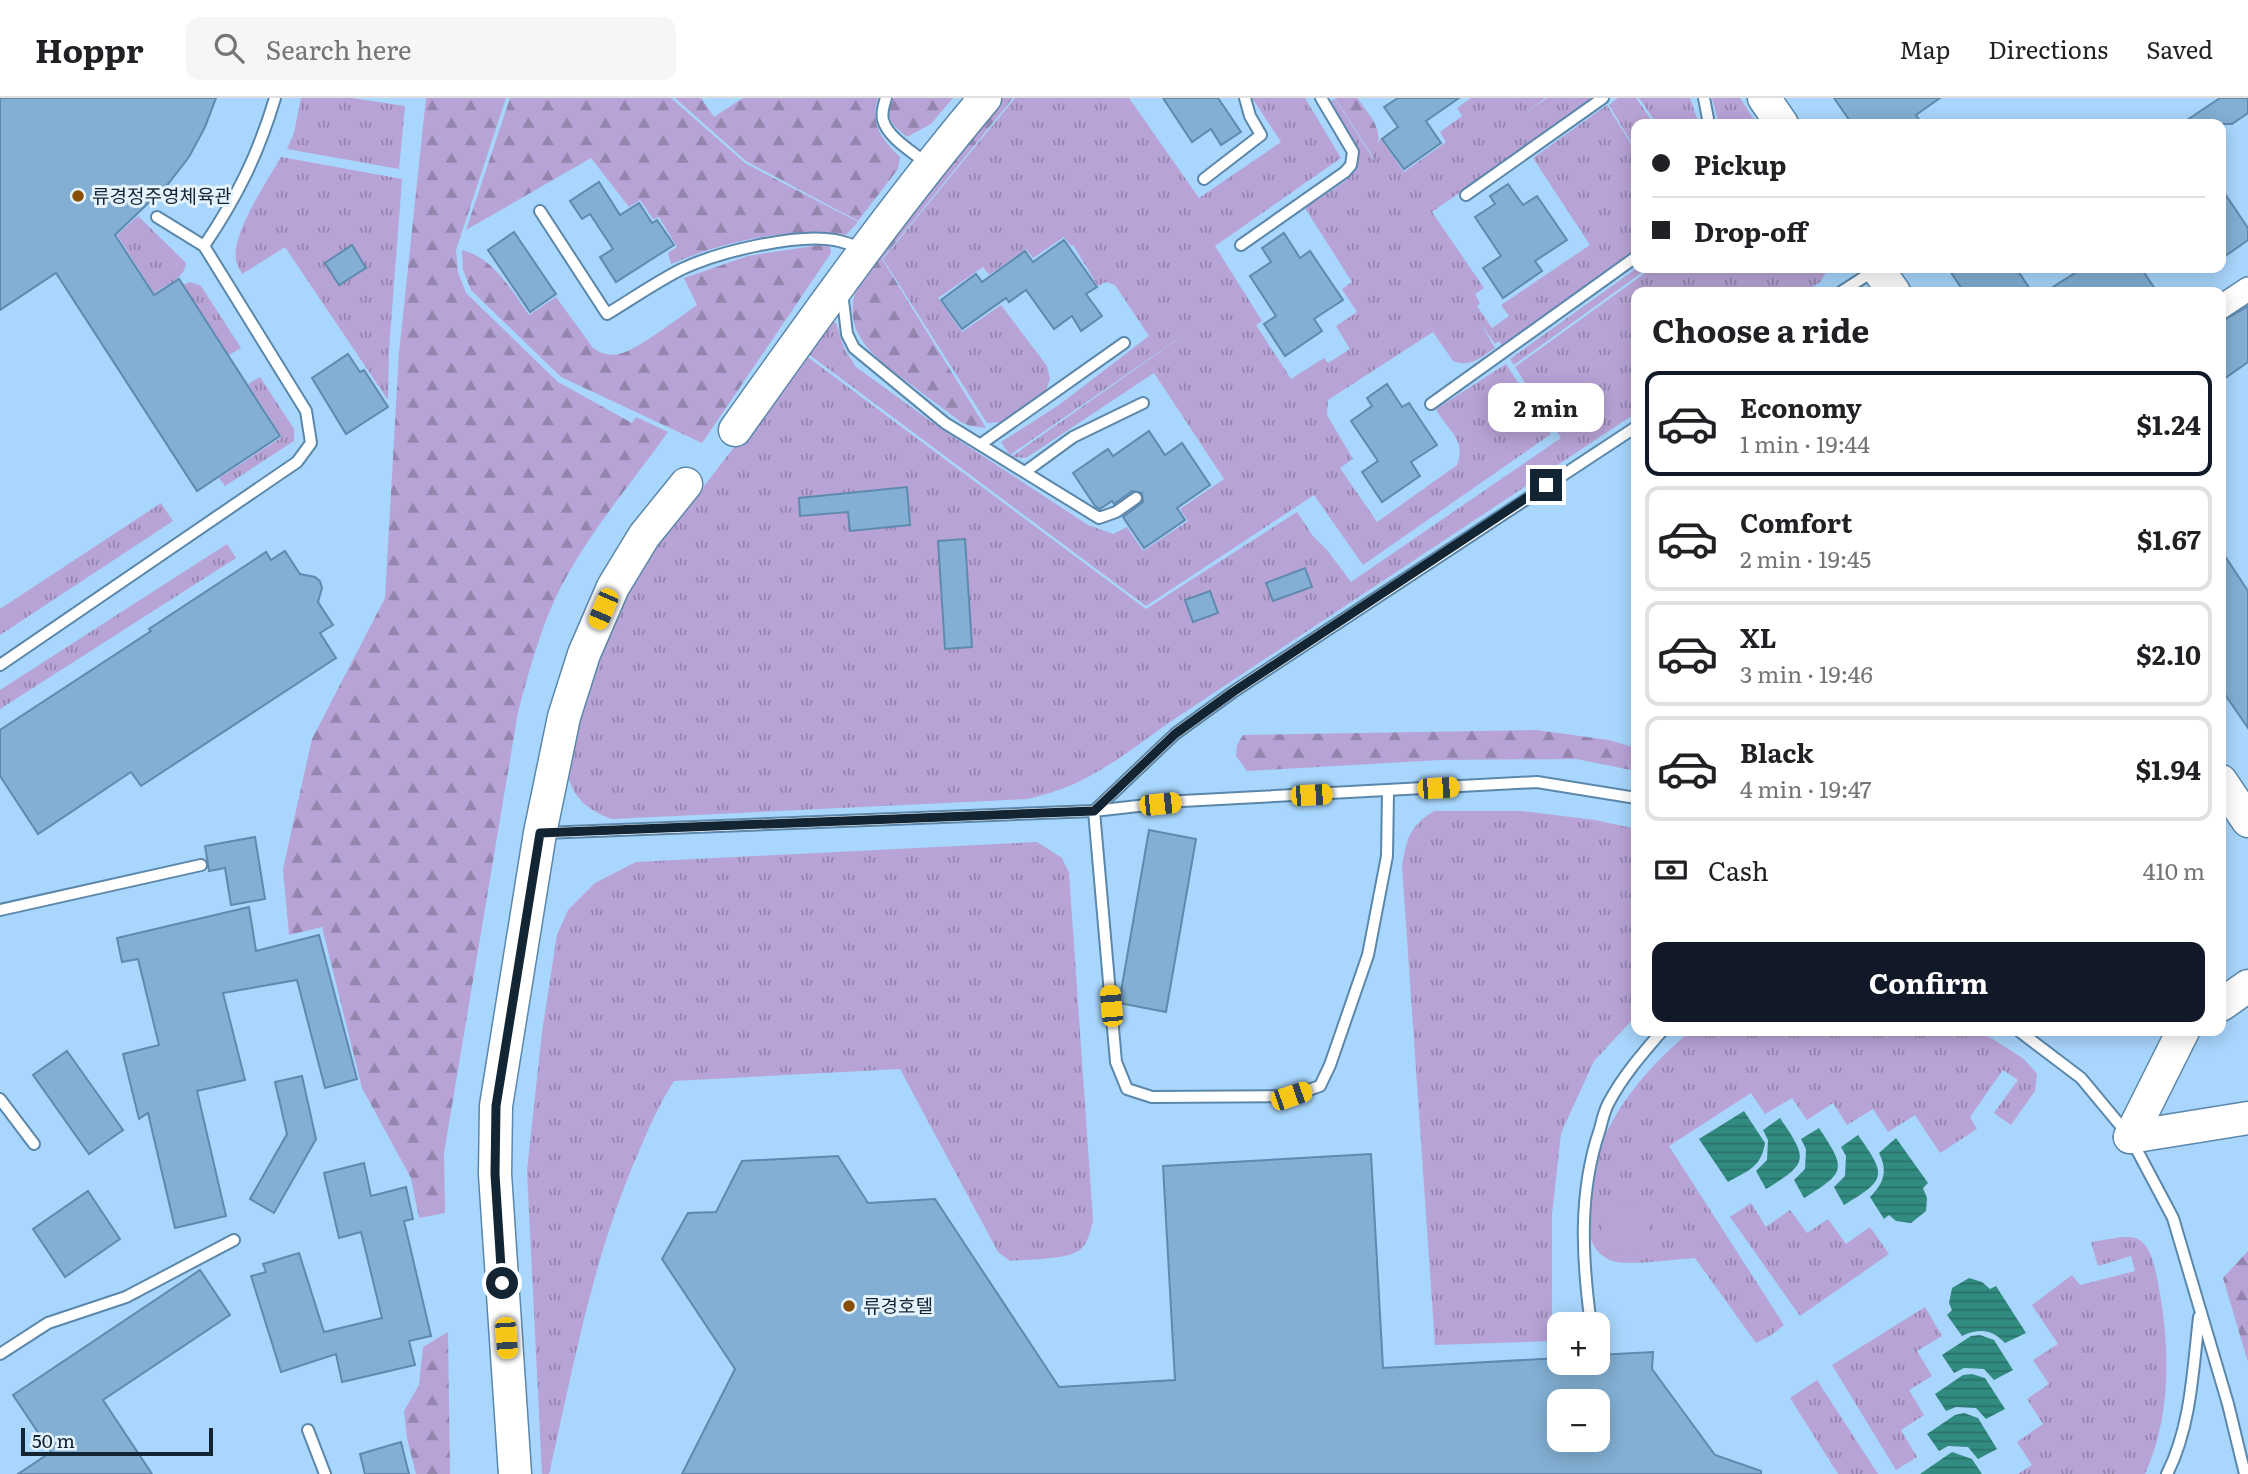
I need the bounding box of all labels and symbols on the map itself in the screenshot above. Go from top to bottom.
place label: 류경정주영체육관 [92,181,232,209]
marker: 류경정주영체육관 [70,188,86,204]
callout: 2 min [1488,384,1604,432]
route end [1530,469,1562,501]
car [586,586,621,632]
car [1417,776,1460,800]
car [1290,783,1333,807]
car [1139,791,1182,817]
car [1099,984,1124,1028]
car [1268,1079,1315,1113]
route start [486,1267,518,1299]
place label: 류경호텔 [863,1291,933,1319]
marker: 류경호텔 [841,1298,857,1314]
car [495,1316,518,1360]
scale bar [21,1425,214,1457]

